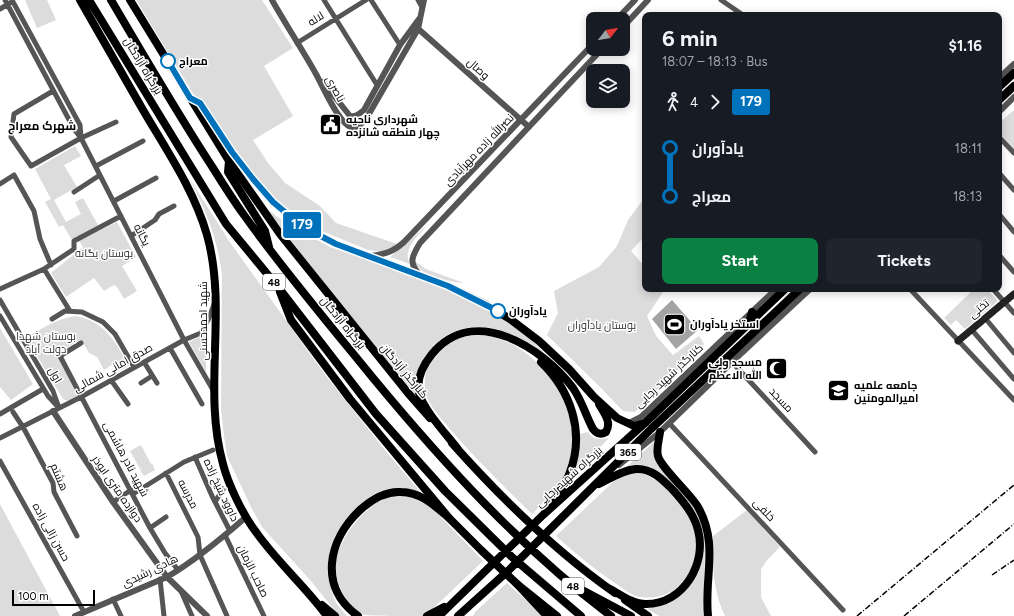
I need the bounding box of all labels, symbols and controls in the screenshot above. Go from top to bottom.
street label: لاله [306,9,326,29]
north arrow [586,12,630,56]
map controls [586,12,630,108]
text: 6 min [662,25,717,52]
street label: بزرگراه آزادگان [121,35,165,97]
text: $1.16 [949,37,982,55]
marker: معراج [160,53,176,69]
text: 18:07 – 18:13 · Bus [662,54,768,69]
place label: معراج [179,55,208,69]
street label: وصال [464,56,492,82]
button: layers [586,64,630,108]
street label: ناصری [323,74,347,104]
icon: walk [662,91,684,113]
icon: forward [704,91,726,113]
text: 179 [740,93,762,110]
text: 4 [690,95,698,110]
street label: نصرالله زاده مهرآبادی [440,110,517,189]
public building icon: شهرداری ناحیه چهار منطقه شانزده [317,112,343,138]
place label: شهرداری ناحیه چهار منطقه شانزده [346,113,440,141]
district label: شهرک معراج [8,119,76,135]
text: یادآوران [692,140,743,158]
text: 18:11 [955,141,982,156]
text: معراج [692,188,731,206]
text: 18:13 [953,189,982,204]
line badge: 179 [279,212,325,238]
text: 179 [291,216,313,233]
street label: یگانه [131,222,153,248]
button: Start [662,238,818,284]
button: Tickets [826,238,982,284]
park label: بوستان یگانه [75,247,133,260]
road number: 48 [263,274,285,290]
street label: شهید احمدحسنی [197,281,210,361]
street label: بزرگراه آزادگان [318,294,368,352]
street label: تختی [966,297,992,321]
marker: یادآوران [490,303,506,319]
place label: یادآوران [509,305,547,319]
sports icon: استخر یادآوران [662,311,688,337]
place label: استخر یادآوران [690,318,759,332]
park label: بوستان یادآوران [568,319,636,332]
park label: بوستان شهدا دولت آباد [16,330,76,356]
street label: صدق امانی شمالی [71,341,155,395]
street label: کنارگذر آزادگان [377,341,431,401]
street label: کنارگذر شهید رجایی [632,341,706,411]
mosque icon: مسجد ولی الله الاعظم [764,355,790,381]
place label: مسجد ولی الله الاعظم [709,356,762,383]
street label: اول [45,365,65,385]
school or university icon: جامعه علمیه امیرالمومنین [826,378,852,404]
place label: جامعه علمیه امیرالمومنین [854,379,918,406]
street label: مسجد [766,385,796,415]
street label: شهید نادر هاشمی [101,419,151,499]
street label: بزرگراه شهید رجایی [533,444,605,510]
road number: 365 [615,444,641,460]
street label: دوازده متری ابوذر [89,452,145,525]
street label: داوود شیخ زاده [200,457,241,524]
street label: هشتم [46,461,71,493]
street label: مدرسه [175,477,201,511]
street label: خلفی [750,496,778,524]
street label: حسن زالی زاده [30,501,72,563]
street label: صاحب الزمان [235,543,271,599]
street label: هادی رشیدی [120,552,180,590]
road number: 48 [562,578,584,594]
scale bar [12,588,95,607]
text: 100 m [18,590,49,603]

